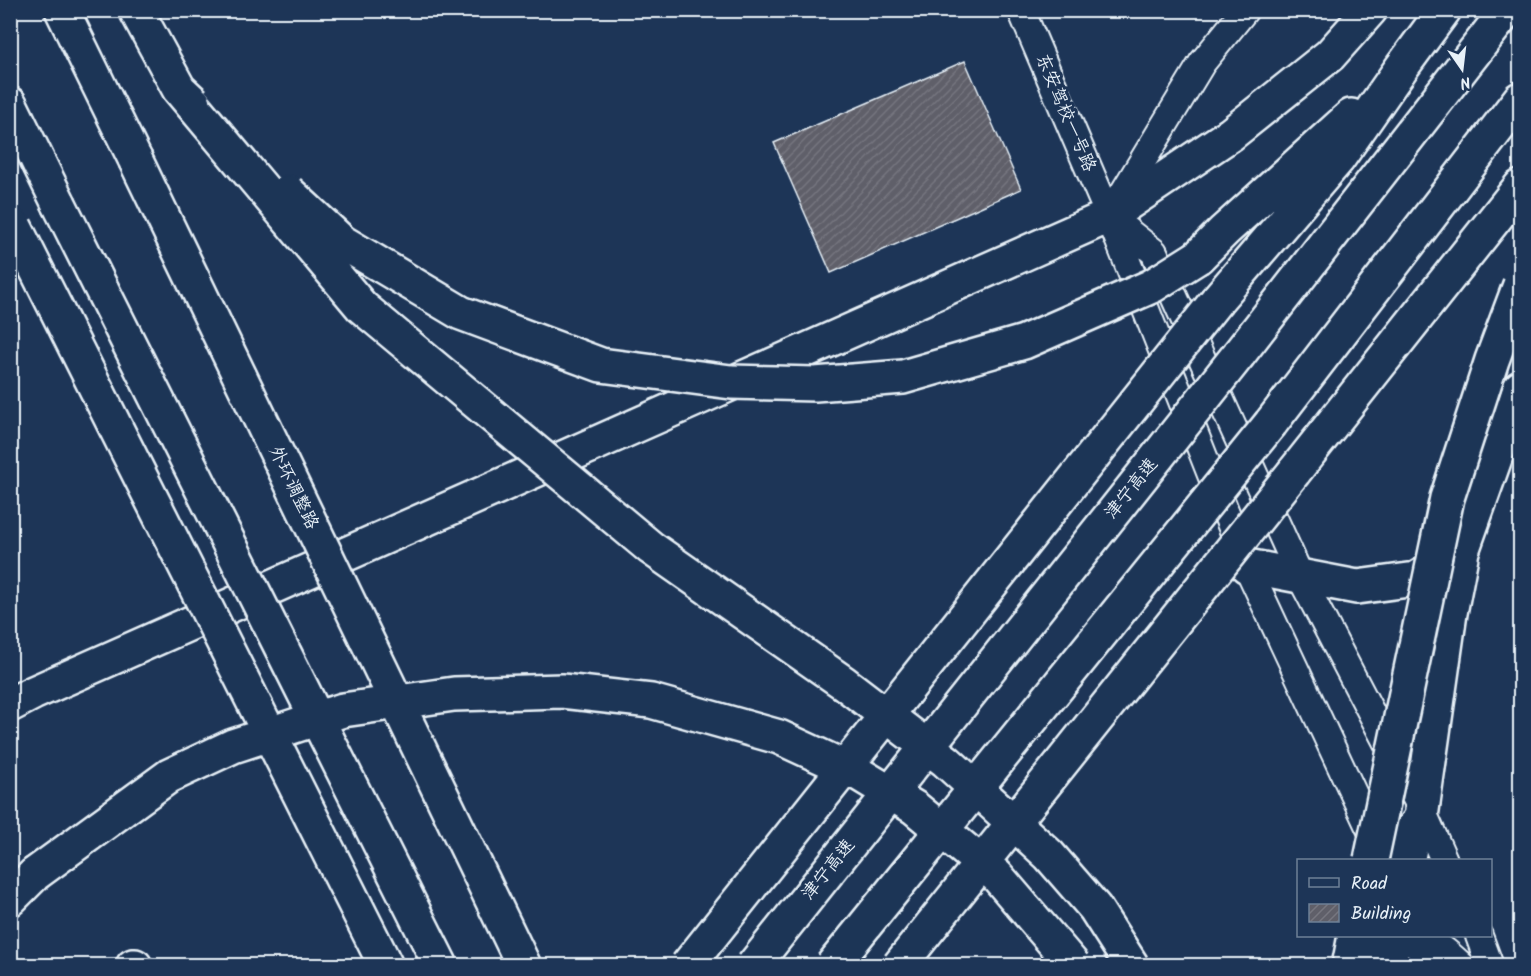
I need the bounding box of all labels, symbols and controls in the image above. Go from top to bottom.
north arrow [1432,39,1492,99]
street label: 东安驾校一号路 [1027,49,1103,177]
text: N [1457,69,1473,95]
street label: 外环调整路 [260,441,326,535]
street label: 津宁高速 [1098,452,1166,526]
street label: 津宁高速 [795,833,863,907]
legend [1297,859,1492,937]
text: Road [1351,870,1388,899]
text: Building [1351,900,1411,929]

